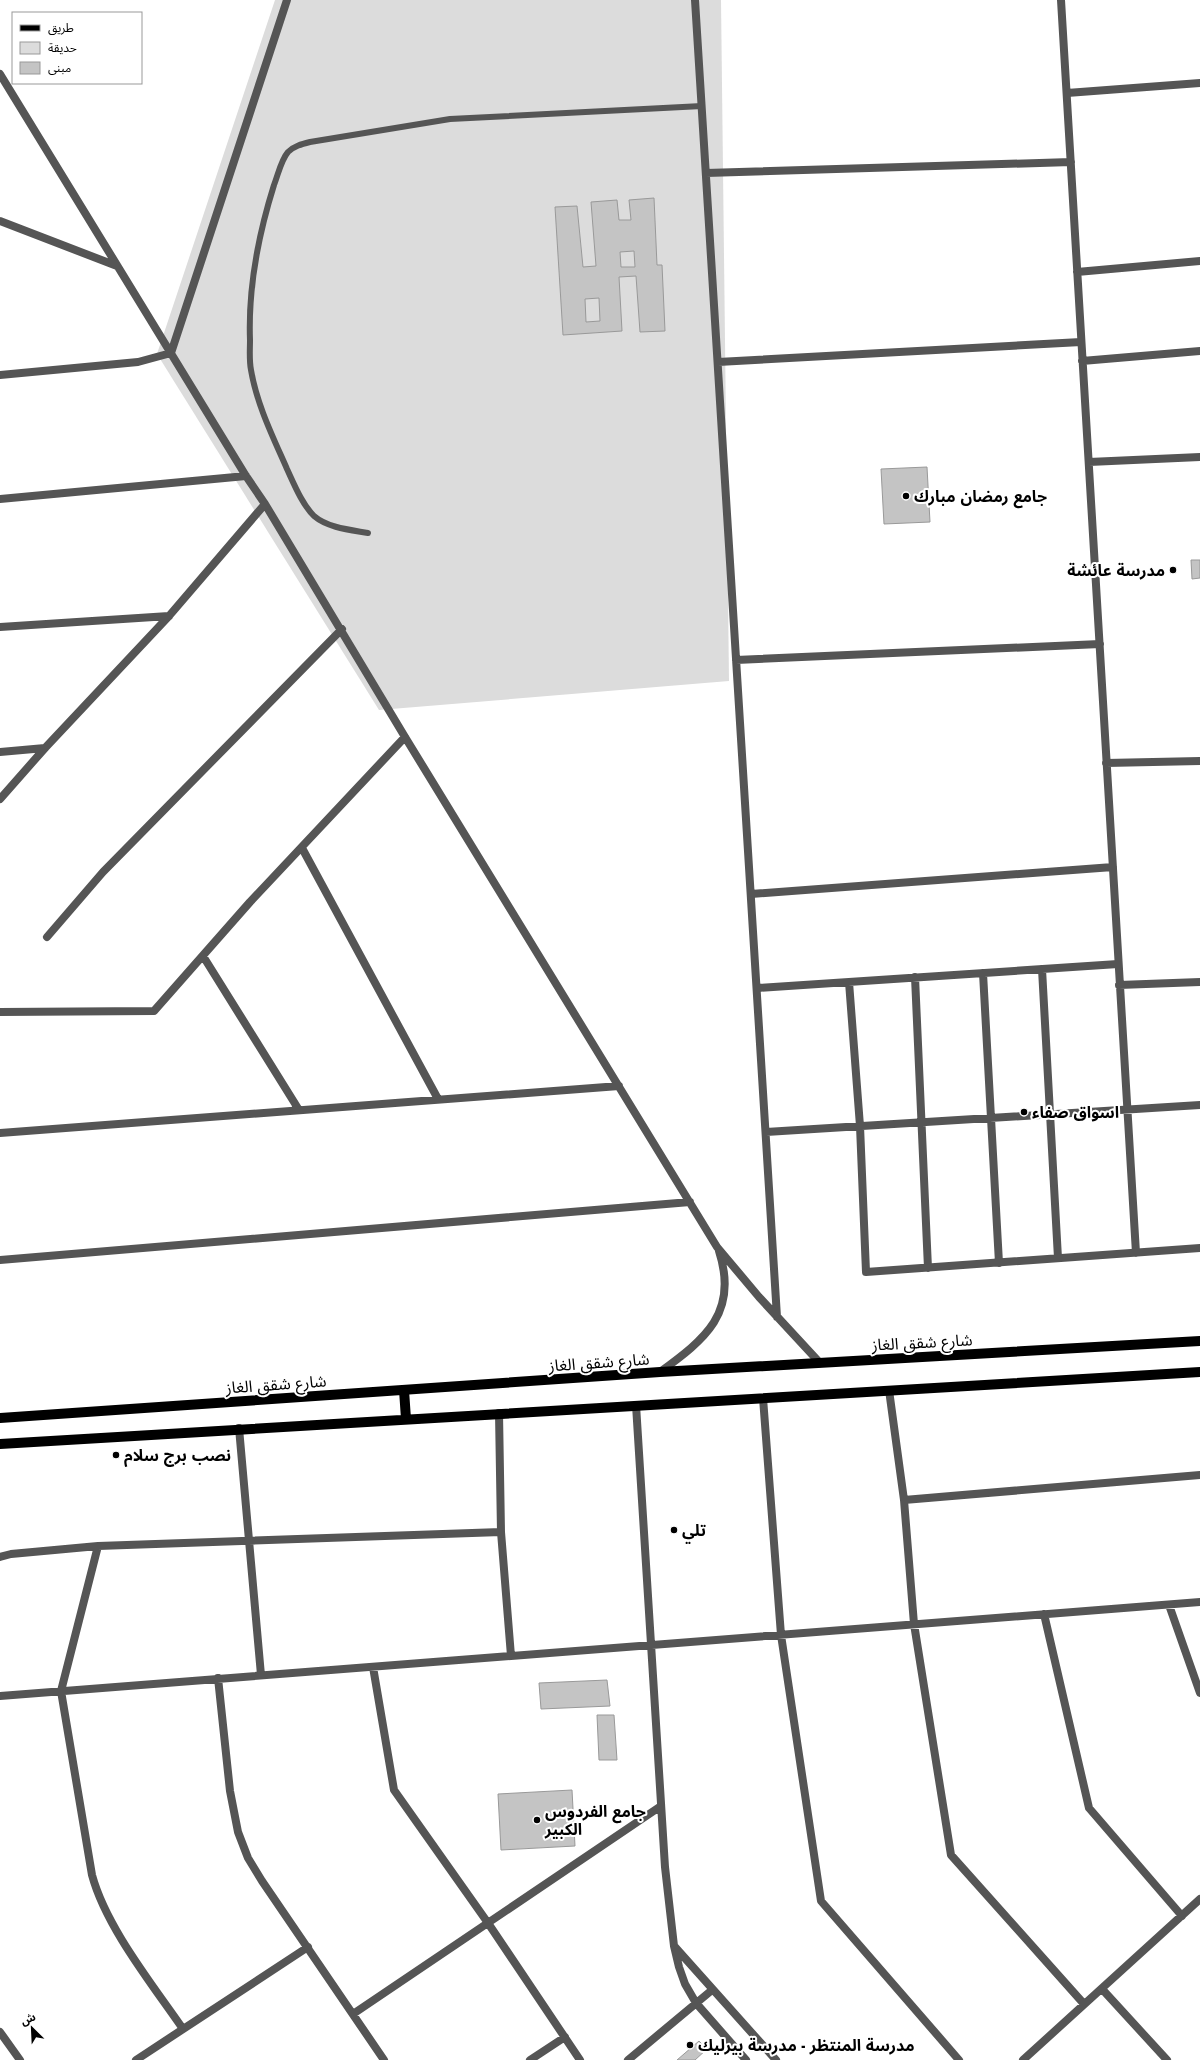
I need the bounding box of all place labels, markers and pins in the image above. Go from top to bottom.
place label: جامع رمضان مبارك [914,485,1047,509]
marker: جامع رمضان مبارك [901,491,911,501]
place label: مدرسة عائشة [1067,559,1165,582]
marker: مدرسة عائشة [1168,565,1178,575]
place label: اسواق صفاء [1032,1101,1119,1124]
marker: اسواق صفاء [1019,1107,1029,1117]
place label: نصب برج سلام [124,1444,231,1467]
marker: نصب برج سلام [111,1450,121,1460]
place label: تلي [682,1519,706,1544]
marker: تلي [669,1525,679,1535]
place label: جامع الفردوس الكبير [544,1800,646,1841]
marker: جامع الفردوس الكبير [532,1815,542,1825]
place label: مدرسة المنتظر - مدرسة بيرليك [698,2034,914,2057]
marker: مدرسة المنتظر - مدرسة بيرليك [685,2040,695,2050]

